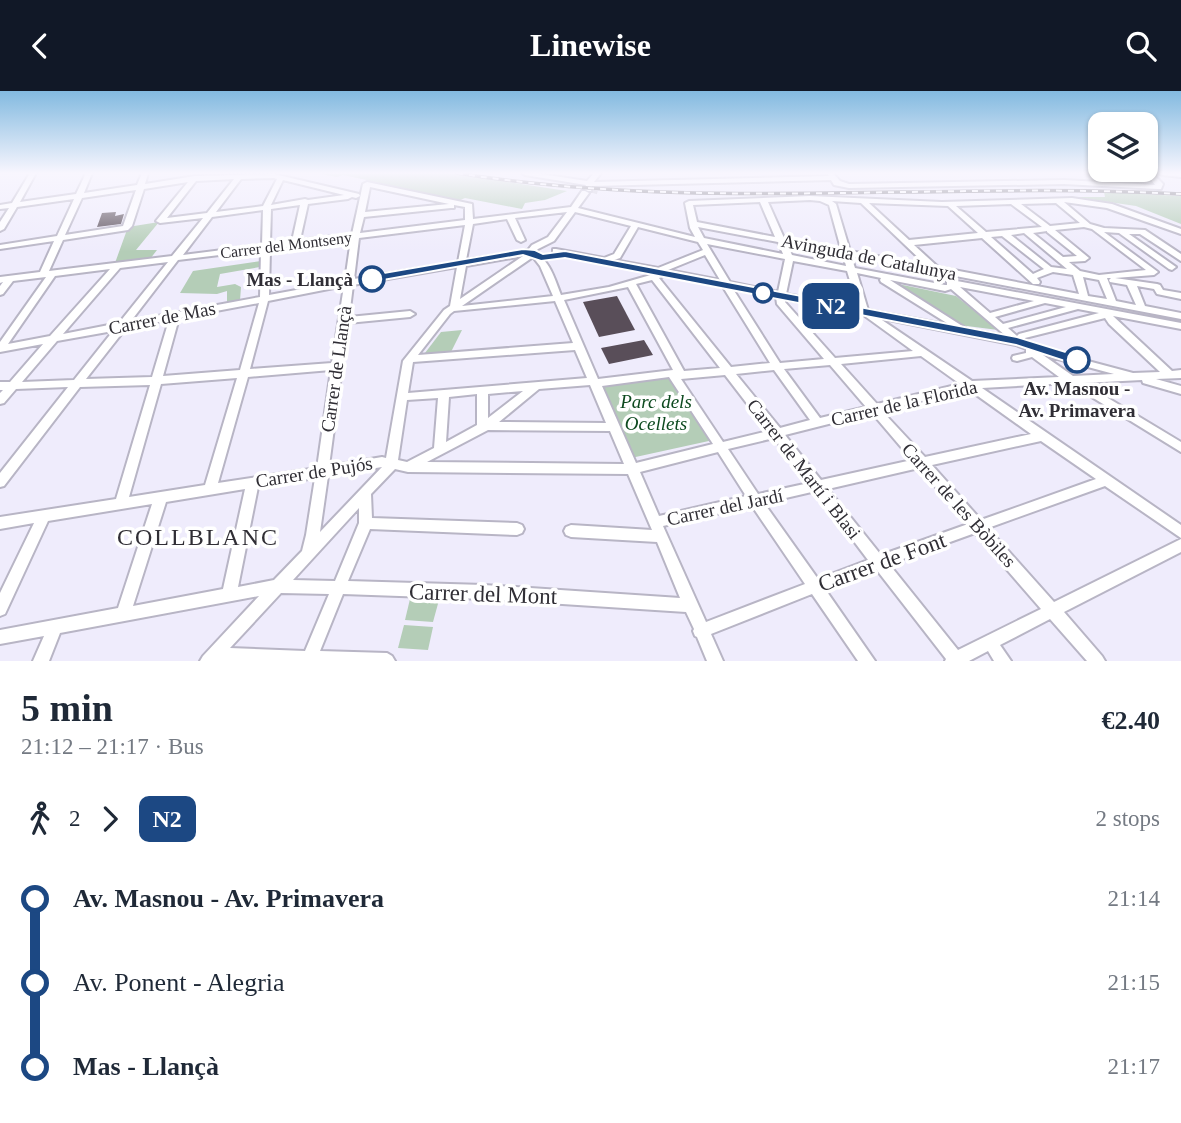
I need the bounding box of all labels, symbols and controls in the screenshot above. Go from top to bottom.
icon: back [21,27,59,65]
text: Linewise [530,27,651,63]
icon: search [1122,27,1160,65]
map controls [1088,112,1158,182]
button: layers [1088,112,1158,182]
street label: Carrer del Montseny [219,228,353,262]
street label: Avinguda de Catalunya [780,230,959,284]
marker: Mas - Llançà [359,266,385,292]
place label: Mas - Llançà [246,269,353,290]
unlabelled marker [753,283,773,303]
line badge: N2 [800,283,862,329]
text: N2 [816,293,846,319]
street label: Carrer de Mas [107,297,217,339]
street label: Carrer de Llançà [317,304,355,434]
marker: Av. Masnou - Av. Primavera [1064,347,1090,373]
street label: Carrer de la Florida [829,376,980,430]
place label: Av. Masnou - Av. Primavera [1019,378,1136,421]
park label: Parc dels Ocellets [619,391,692,434]
street label: Carrer de Martí i Blasi [743,395,865,543]
street label: Carrer de les Bòbiles [898,439,1020,571]
street label: Carrer de Pujós [254,452,374,492]
street label: Carrer del Jardí [665,484,786,530]
district label: COLLBLANC [117,524,279,550]
street label: Carrer de Font [815,527,950,597]
street label: Carrer del Mont [409,579,558,609]
text: 5 min [21,687,113,729]
text: €2.40 [1102,706,1160,735]
text: 21:12 – 21:17 · Bus [21,734,204,759]
icon: walk [21,800,59,838]
icon: forward [91,800,129,838]
text: 2 [69,806,81,831]
text: N2 [153,806,182,832]
text: 2 stops [1095,806,1160,831]
text: Av. Masnou - Av. Primavera [73,884,384,913]
text: 21:14 [1108,886,1160,911]
text: Av. Ponent - Alegria [73,968,285,997]
text: 21:15 [1108,970,1160,995]
text: Mas - Llançà [73,1052,219,1081]
text: 21:17 [1108,1054,1160,1079]

